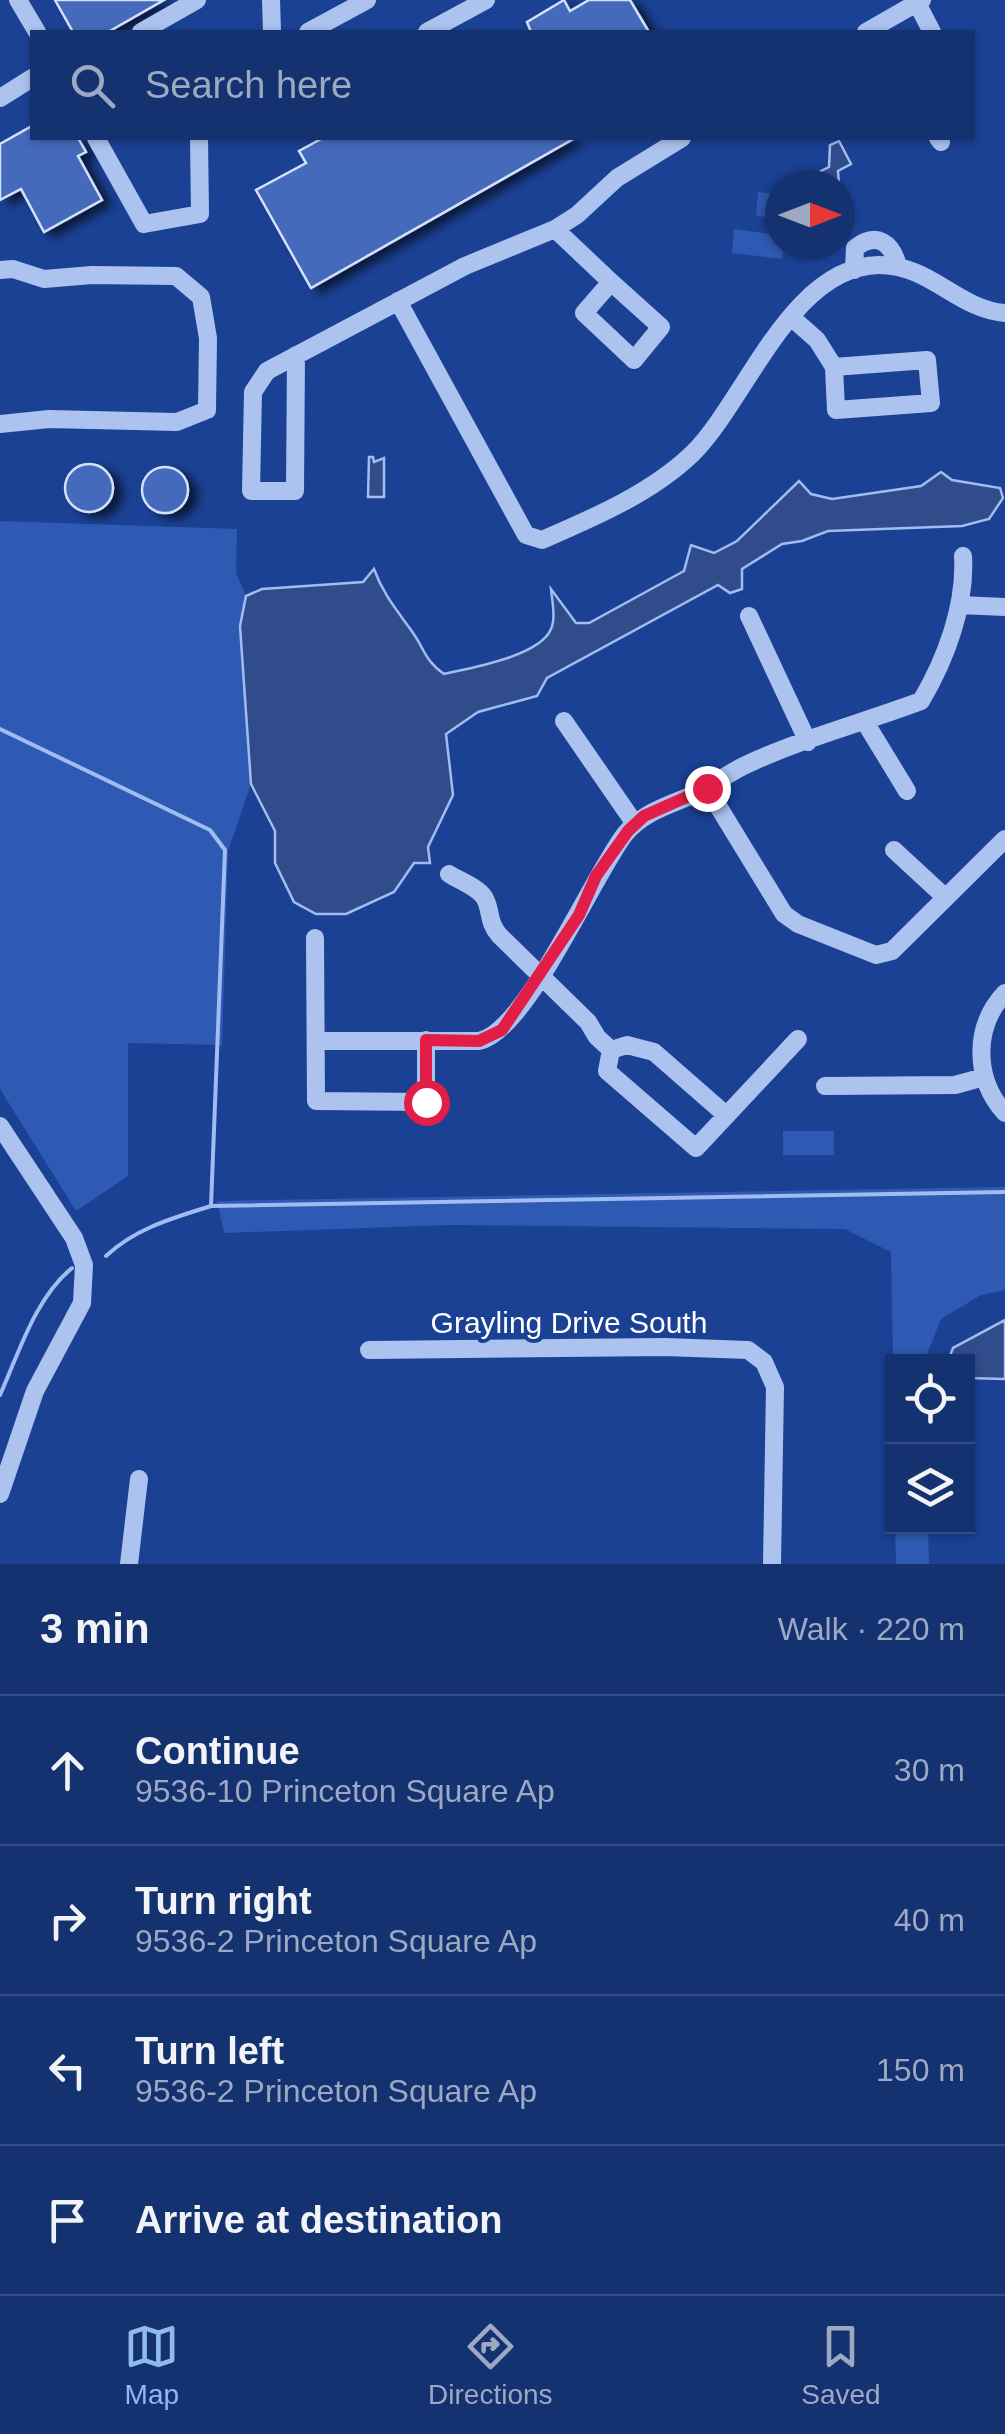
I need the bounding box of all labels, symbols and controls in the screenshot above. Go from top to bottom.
search box [30,30,975,140]
icon: search [65,58,120,113]
text: Search here [145,64,352,106]
north arrow [765,170,855,260]
route end [685,766,731,812]
route start [404,1080,450,1126]
street label: Grayling Drive South [431,1306,707,1339]
map controls [885,1354,975,1534]
button: locate [885,1354,975,1444]
button: layers [885,1444,975,1534]
text: 3 min [40,1605,150,1652]
text: Walk · 220 m [778,1611,965,1647]
text: Continue [135,1730,300,1772]
icon: ahead [40,1743,95,1798]
text: 30 m [894,1752,965,1788]
text: 9536-10 Princeton Square Ap [135,1773,555,1809]
text: Turn right [135,1880,312,1922]
icon: right [40,1893,95,1948]
text: 40 m [894,1902,965,1938]
text: 9536-2 Princeton Square Ap [135,1923,537,1959]
text: Turn left [135,2030,284,2072]
icon: left [40,2043,95,2098]
text: 150 m [876,2052,965,2088]
text: 9536-2 Princeton Square Ap [135,2073,537,2109]
icon: arrive [40,2193,95,2248]
text: Arrive at destination [135,2199,502,2241]
tab: Map [124,2319,179,2411]
tab: Directions [428,2319,553,2411]
tab: Saved [801,2319,881,2411]

